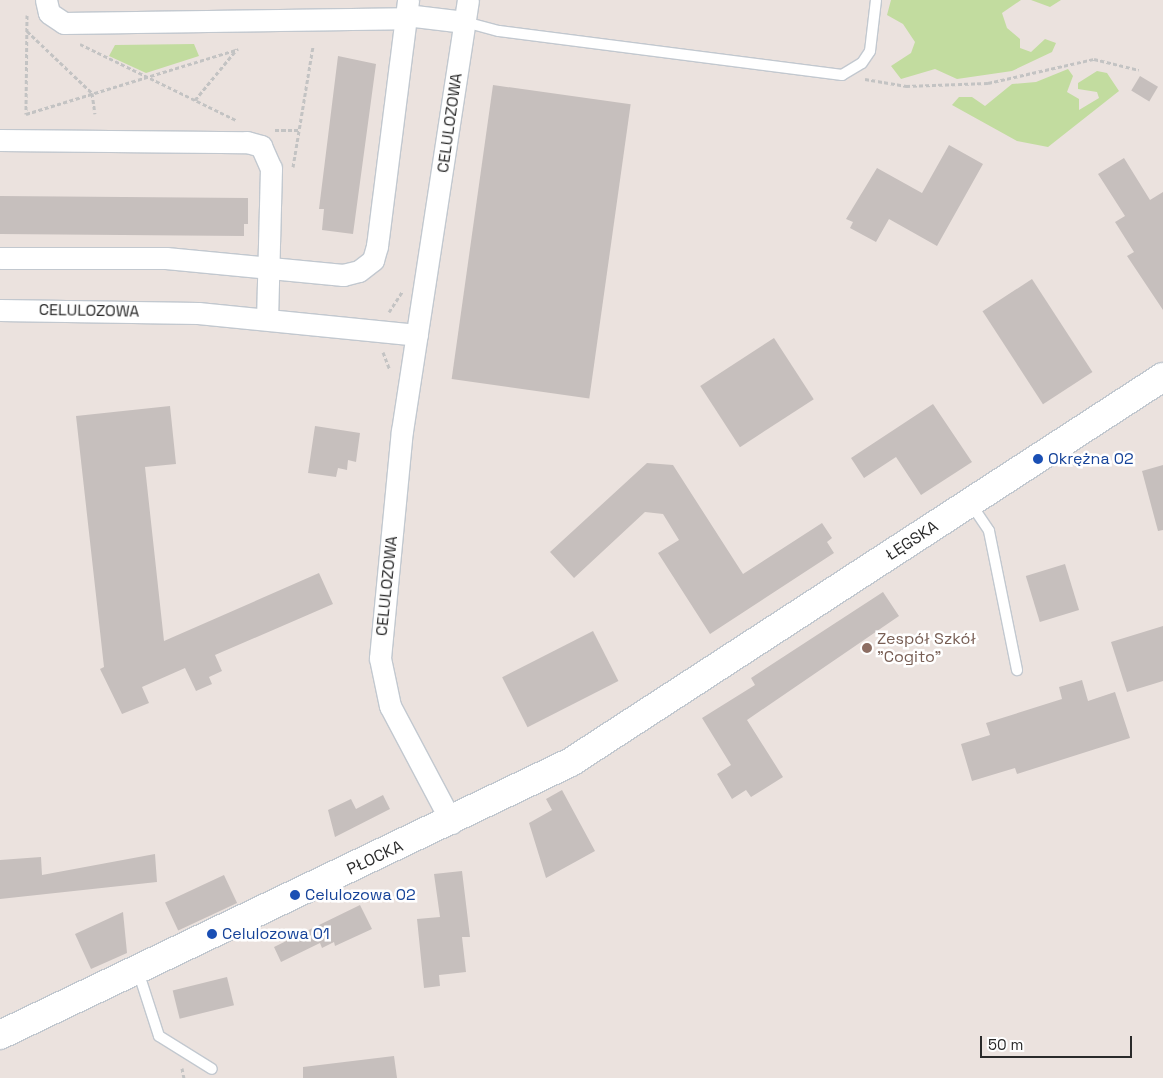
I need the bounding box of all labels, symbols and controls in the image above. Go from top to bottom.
street label: CELULOZOWA [433,72,467,174]
street label: CELULOZOWA [39,301,139,321]
place label: Okrężna 02 [1048,449,1134,469]
marker: Okrężna 02 [1032,453,1044,465]
street label: ŁĘGSKA [882,517,942,565]
street label: CELULOZOWA [372,535,402,637]
place label: Zespół Szkół "Cogito" [877,629,976,667]
marker: Zespół Szkół "Cogito" [861,642,873,654]
street label: PŁOCKA [344,837,406,879]
place label: Celulozowa 02 [305,885,416,905]
marker: Celulozowa 02 [289,889,301,901]
place label: Celulozowa 01 [222,924,330,944]
marker: Celulozowa 01 [206,928,218,940]
scale bar [983,1026,1136,1058]
text: 50 m [988,1035,1023,1054]

